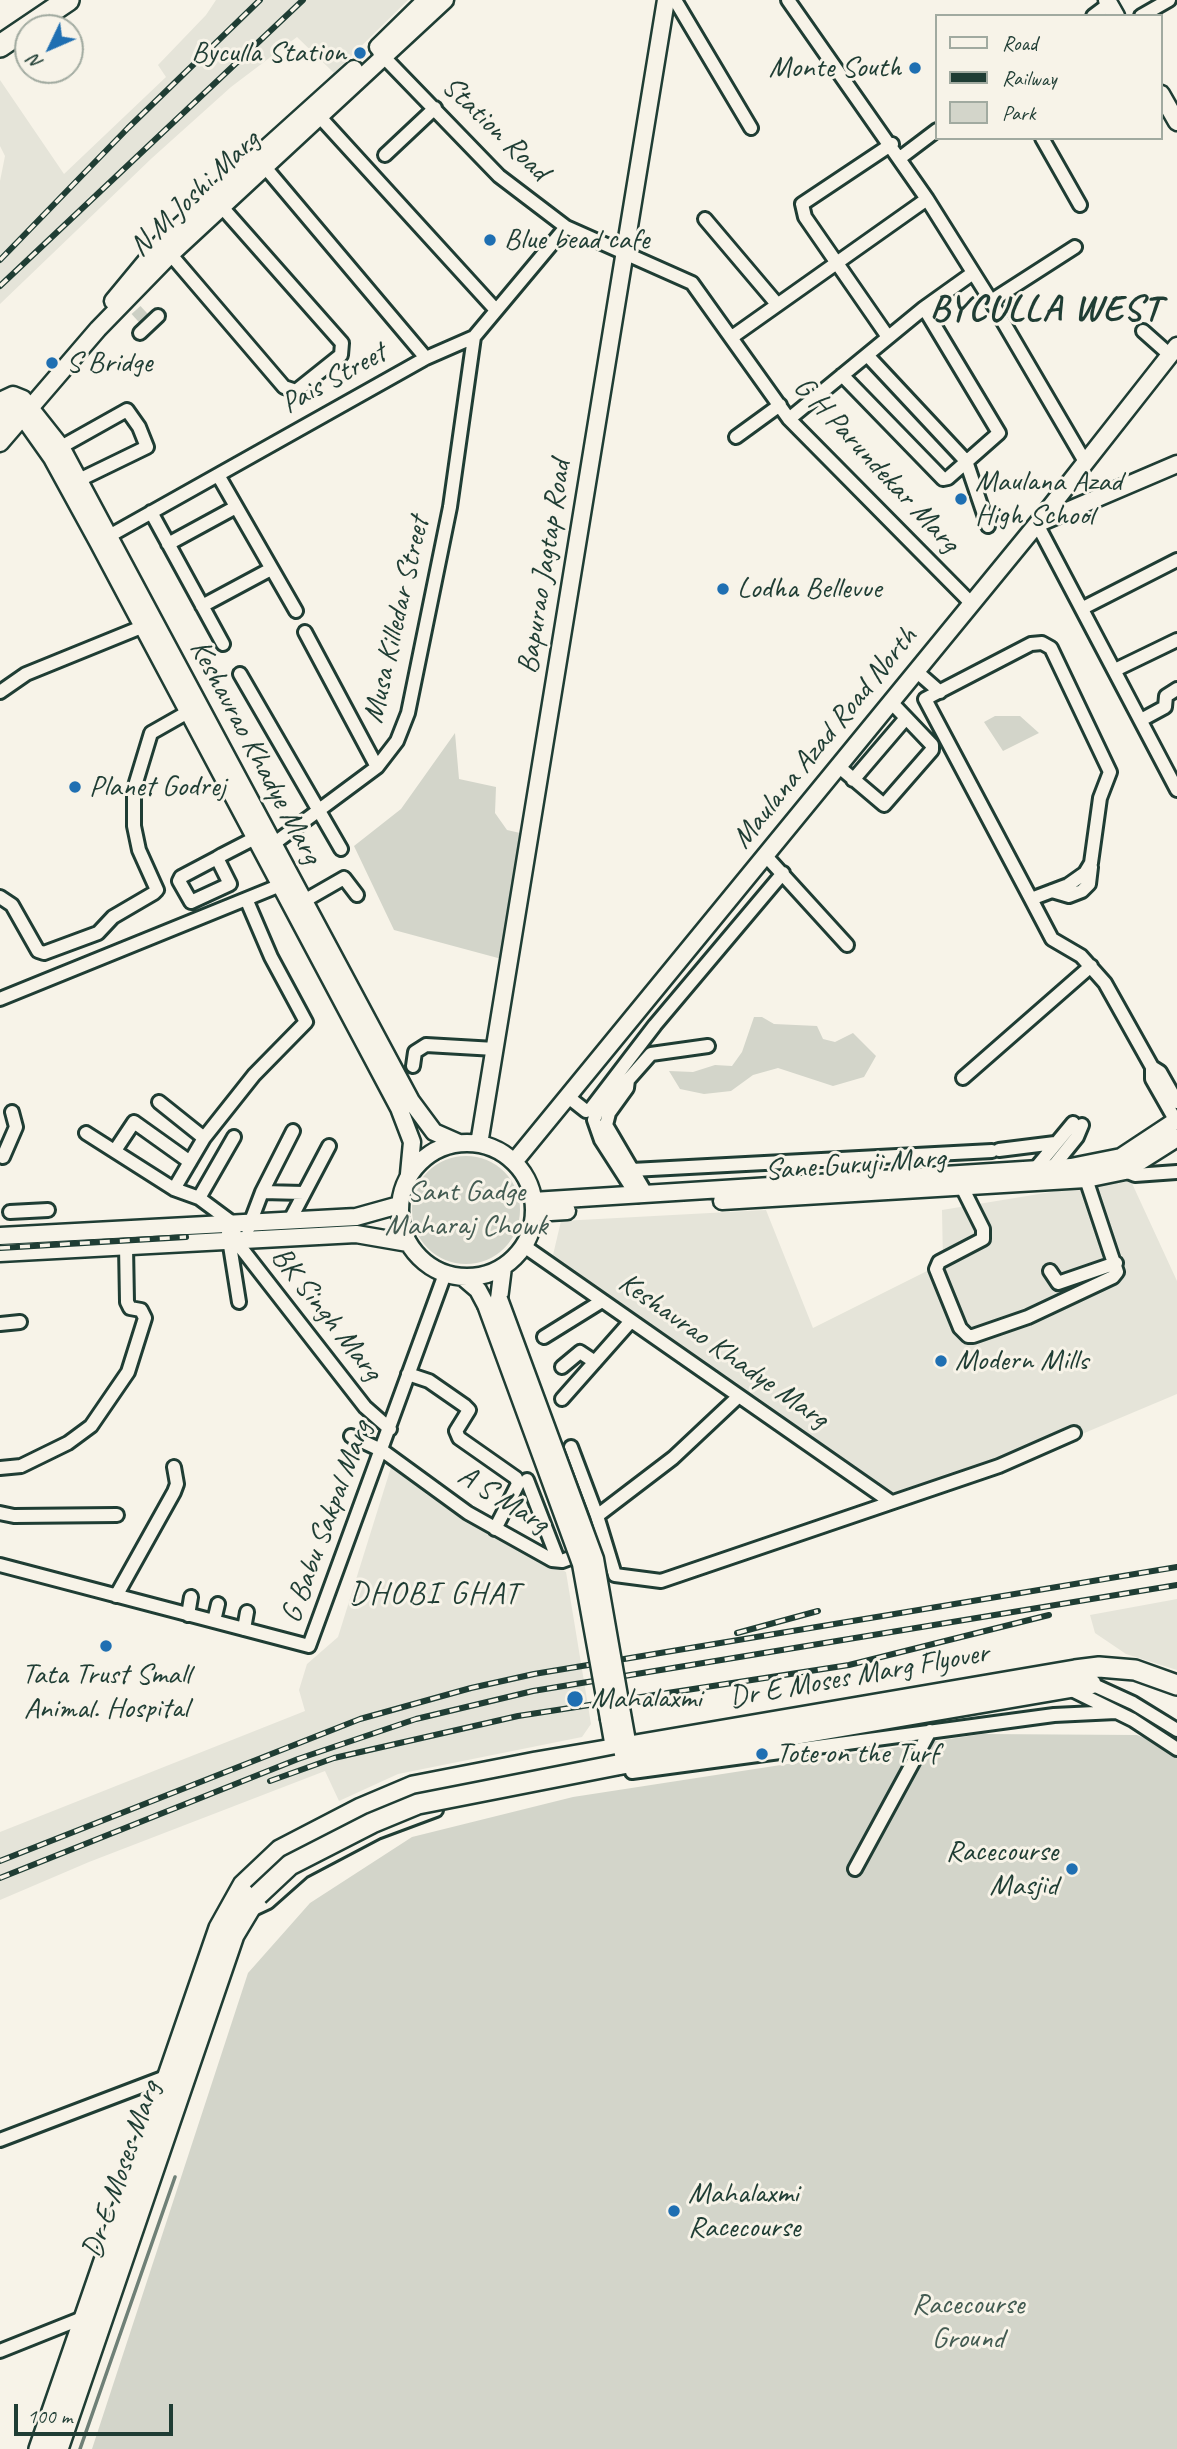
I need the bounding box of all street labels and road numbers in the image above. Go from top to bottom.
street label: Station Road [434,69,556,189]
street label: N M Joshi Marg [123,123,267,265]
street label: Pais Street [275,336,393,422]
street label: G H Parundekar Marg [785,370,967,560]
street label: Bapurao Jagtap Road [510,458,580,676]
street label: Musa Killedar Street [356,514,438,726]
street label: Maulana Azad Road North [725,620,925,856]
street label: Keshavrao Khadye Marg [181,634,329,870]
street label: Sane Guruji Marg [764,1141,946,1189]
street label: BK Singh Marg [263,1240,389,1388]
street label: Keshavrao Khadye Marg [611,1265,835,1437]
street label: G Babu Sakpal Marg [274,1416,380,1628]
street label: A S Marg [451,1458,555,1542]
street label: Dr E Moses Marg Flyover [727,1635,991,1717]
street label: Dr E Moses Marg [75,2077,169,2263]

